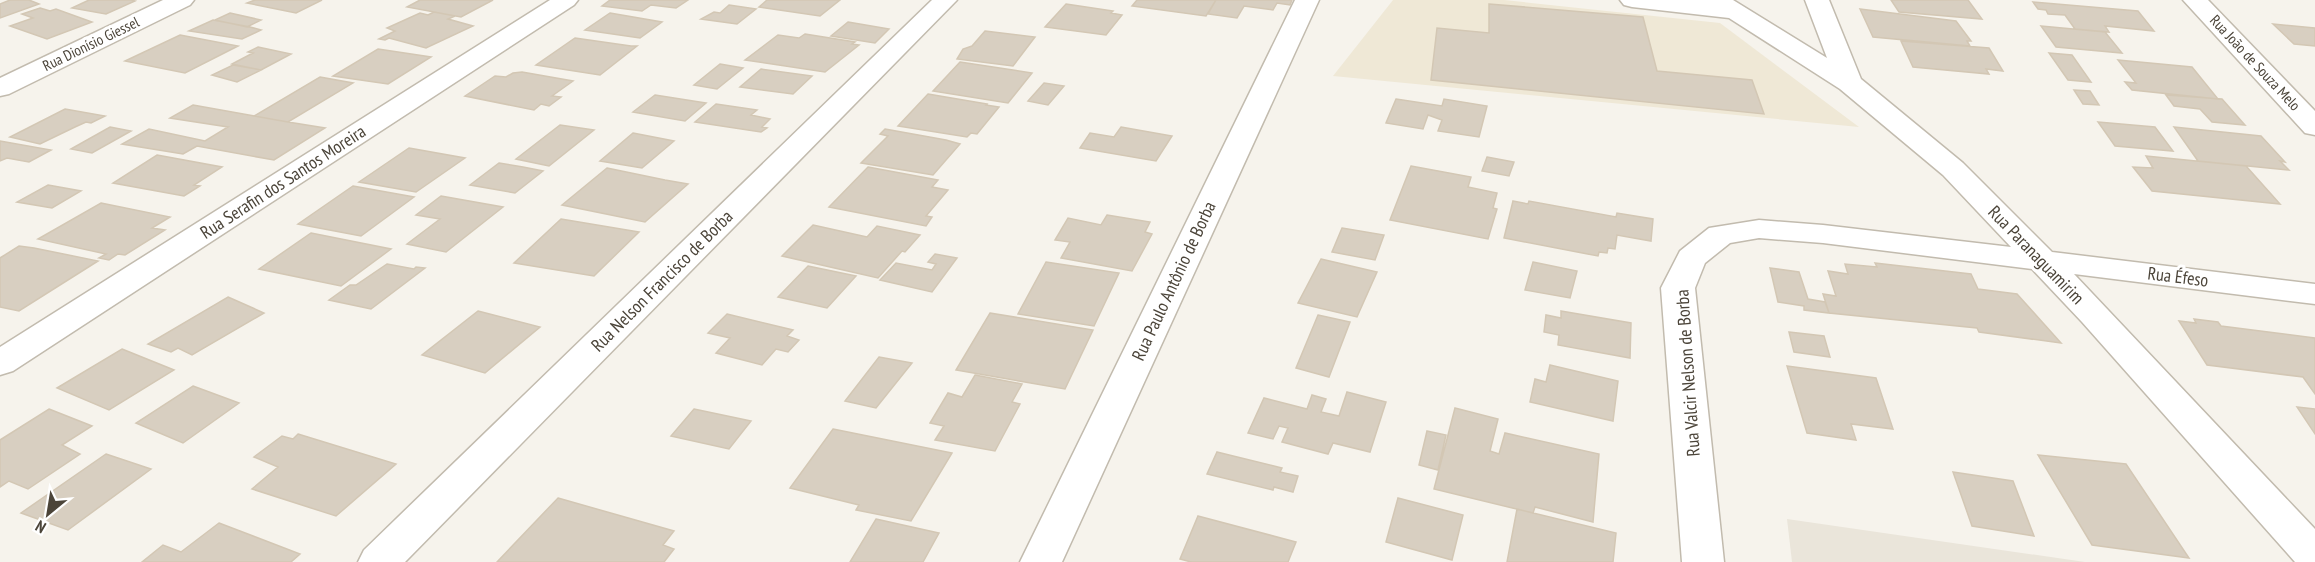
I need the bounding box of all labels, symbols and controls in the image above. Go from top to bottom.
street label: Rua João de Souza Melo [2206,11,2305,115]
street label: Rua Dionísio Giessel [39,12,143,75]
street label: Rua Serafin dos Santos Moreira [196,119,370,244]
street label: Rua Paulo Antônio de Borba [1127,198,1221,364]
street label: Rua Paranaguamirim [1983,200,2089,309]
street label: Rua Nelson Francisco de Borba [586,205,737,356]
street label: Rua Éfeso [2146,261,2210,292]
street label: Rua Valcir Nelson de Borba [1670,289,1705,457]
north arrow [18,484,78,544]
text: N [32,516,49,538]

